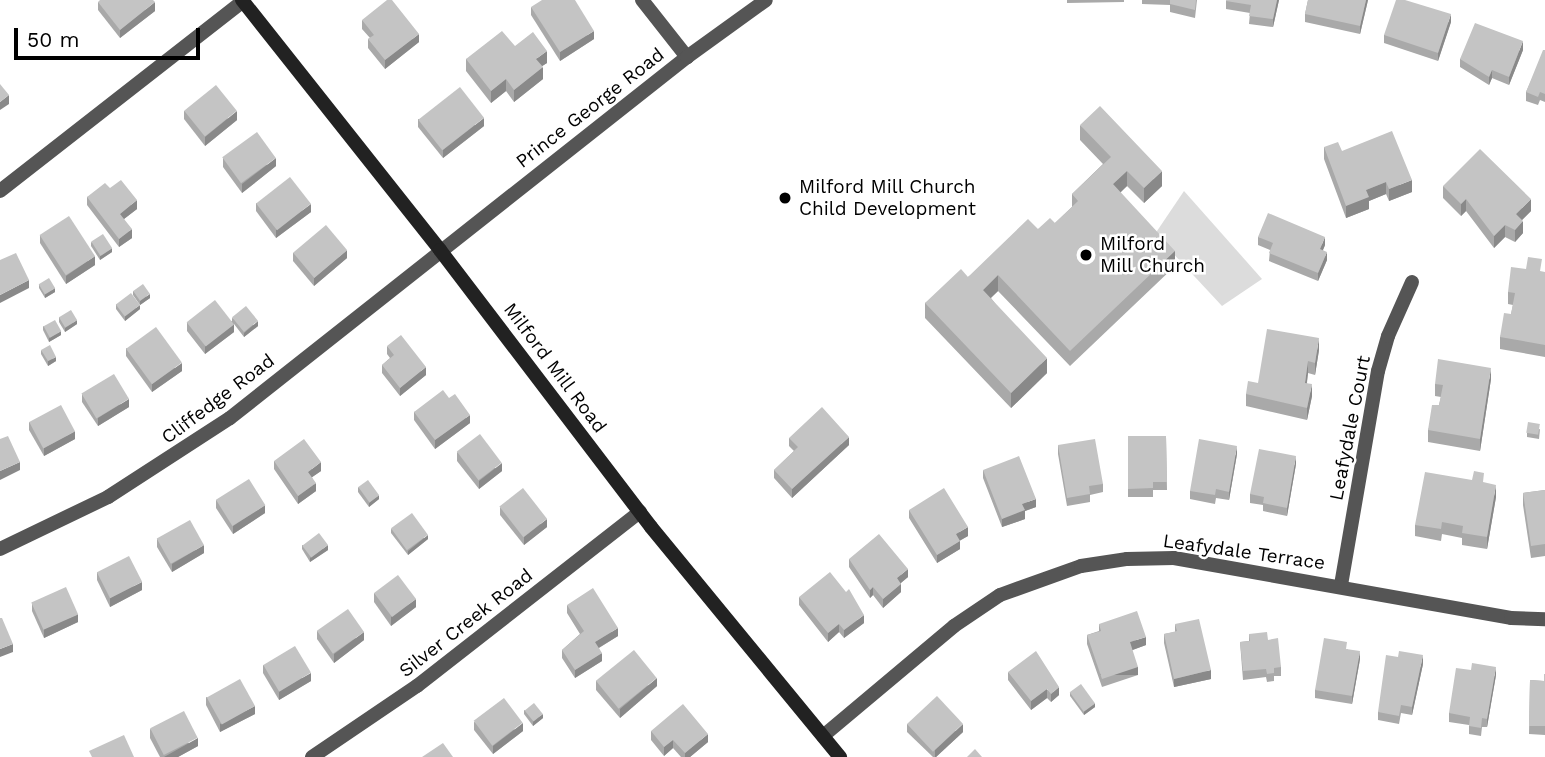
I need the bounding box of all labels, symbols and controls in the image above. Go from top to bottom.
scale bar [18,14,203,58]
text: 50 m [27,27,79,52]
street label: Prince George Road [511,43,669,173]
place label: Milford Mill Church Child Development [799,176,976,220]
marker: Milford Mill Church Child Development [777,190,793,206]
place label: Milford Mill Church [1100,233,1206,277]
marker: Milford Mill Church [1078,247,1094,263]
street label: Milford Mill Road [499,298,611,438]
street label: Cliffedge Road [157,349,279,449]
street label: Leafydale Court [1325,354,1375,502]
street label: Leafydale Terrace [1161,529,1327,575]
street label: Silver Creek Road [394,564,538,682]

